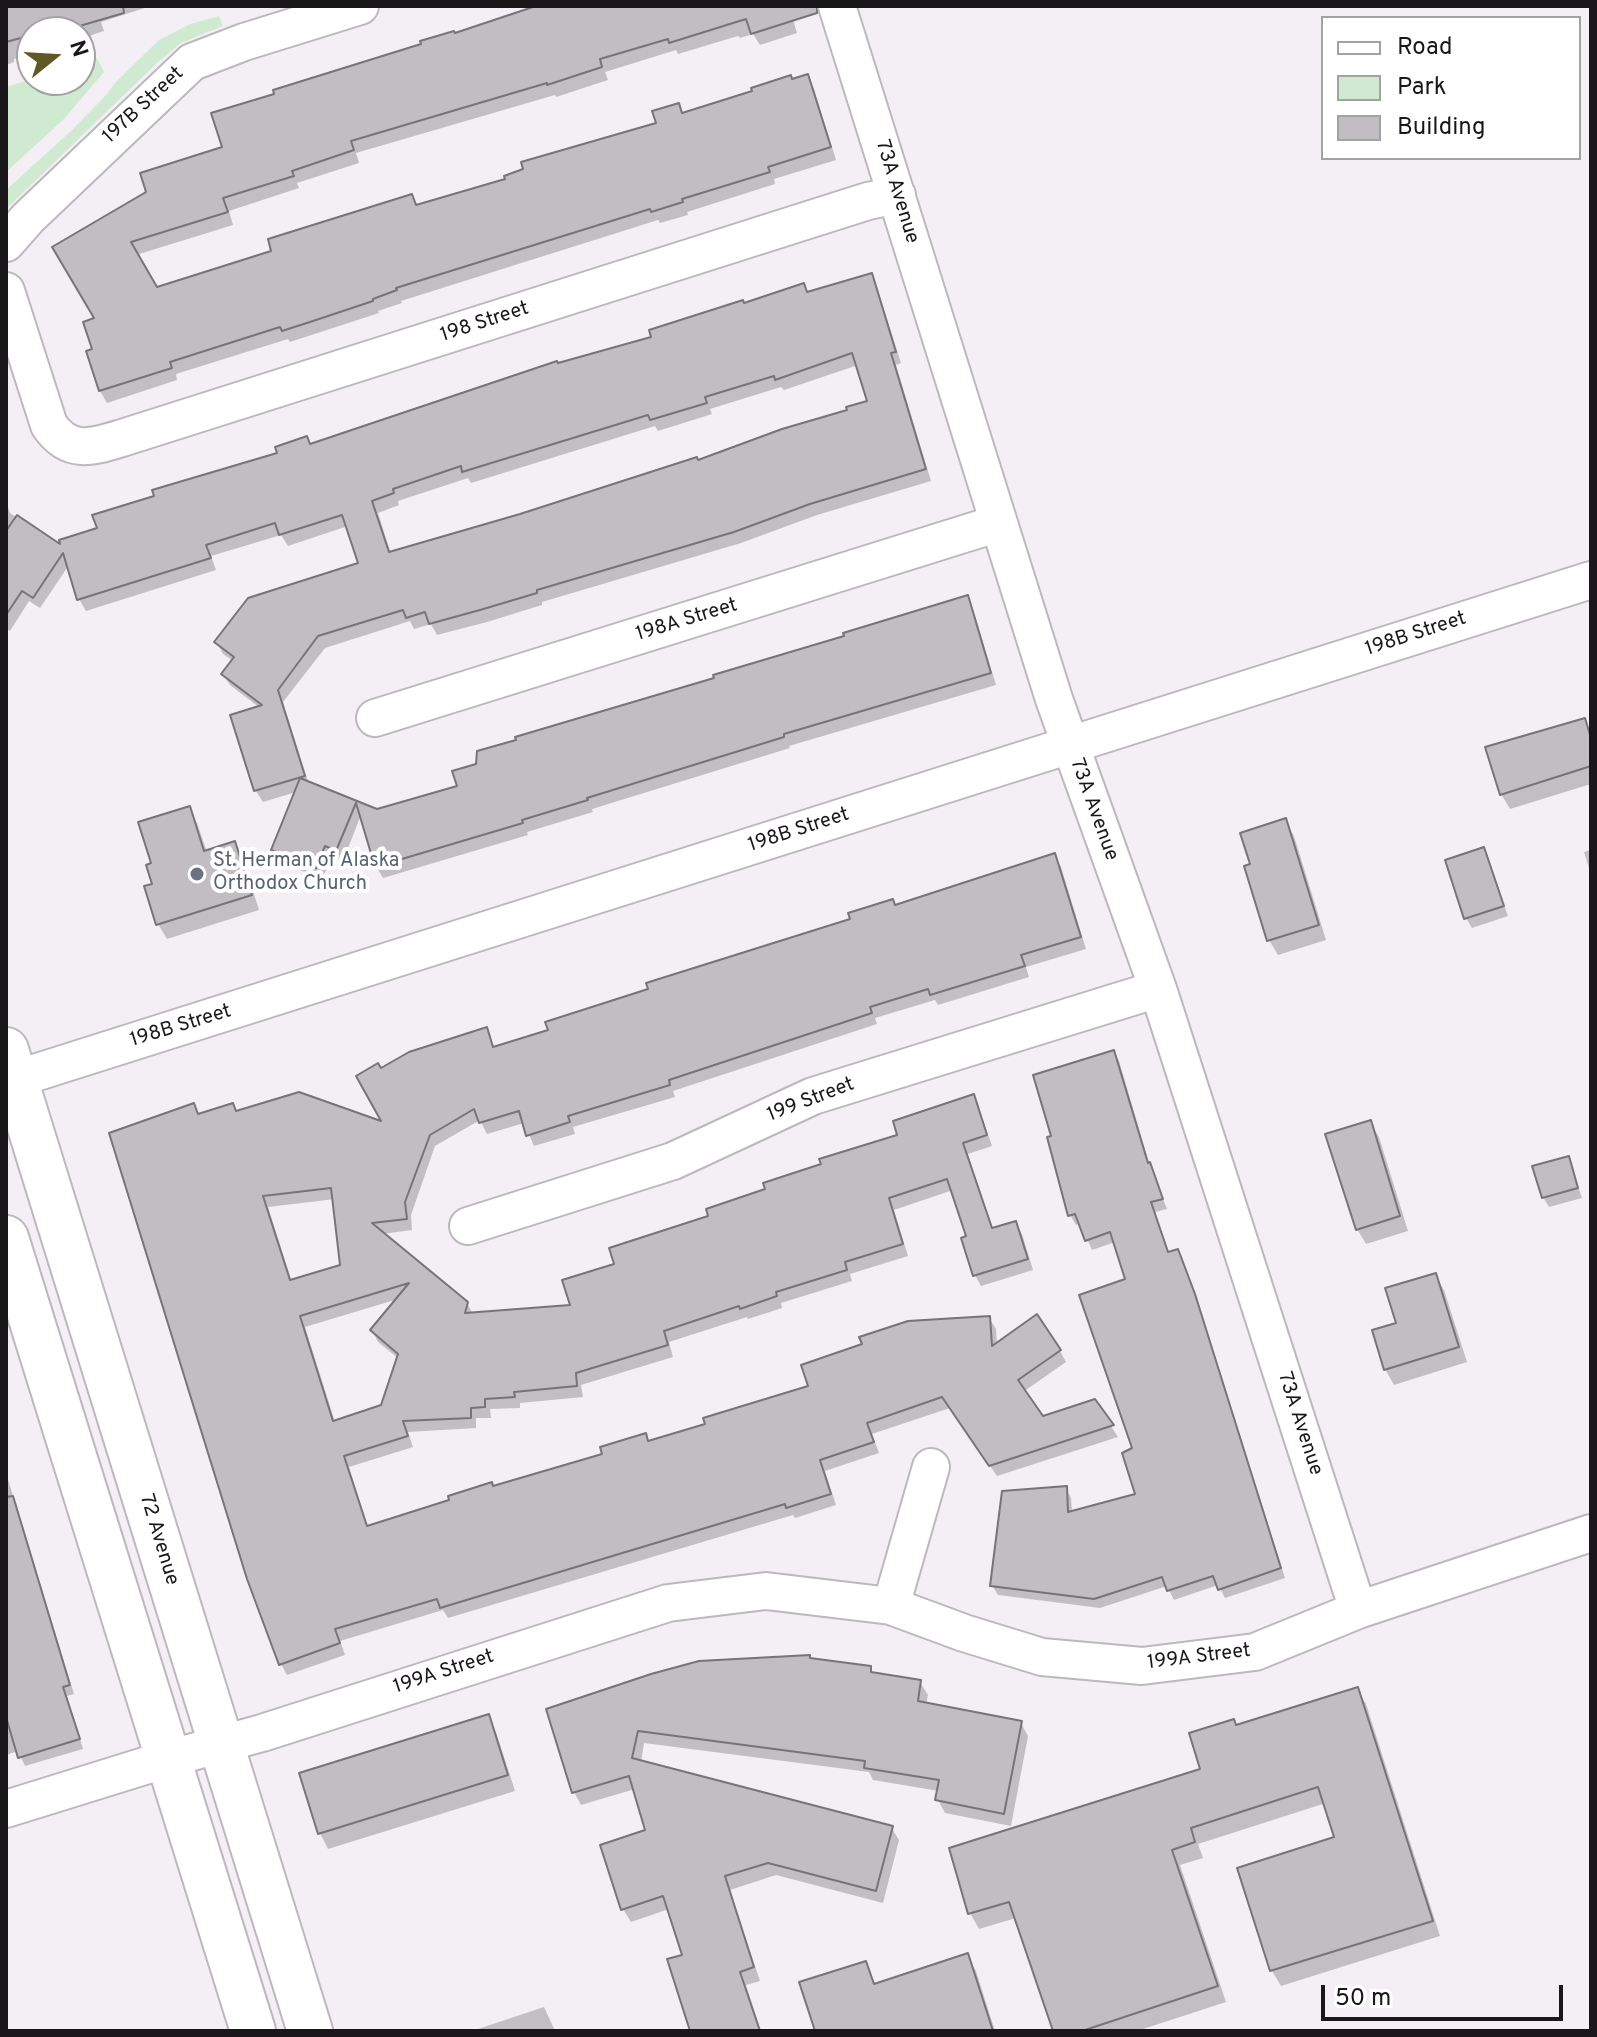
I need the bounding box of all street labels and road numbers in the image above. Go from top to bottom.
street label: 197B Street [98,62,190,150]
street label: 73A Avenue [869,137,923,247]
street label: 198 Street [438,297,532,349]
street label: 198A Street [633,594,741,648]
street label: 198B Street [1363,607,1469,663]
street label: 73A Avenue [1063,756,1123,864]
street label: 198B Street [746,803,852,859]
street label: 198B Street [128,1000,234,1054]
street label: 199 Street [764,1073,858,1129]
street label: 73A Avenue [1271,1369,1327,1479]
street label: 72 Avenue [133,1492,183,1588]
street label: 199A Street [1146,1640,1252,1676]
street label: 199A Street [391,1646,497,1700]

